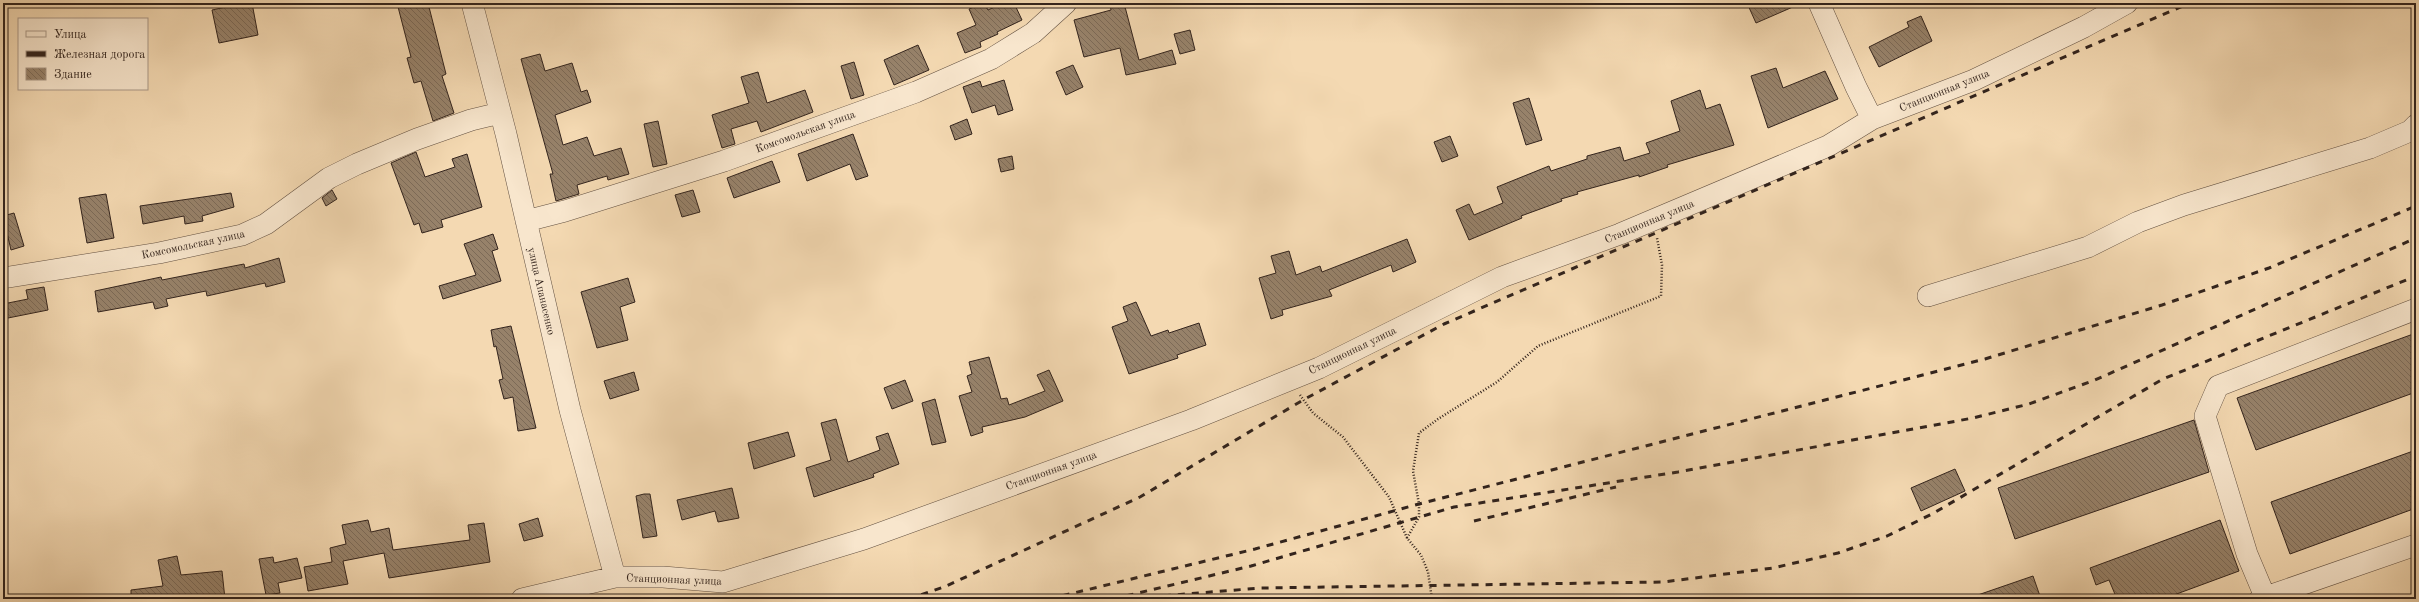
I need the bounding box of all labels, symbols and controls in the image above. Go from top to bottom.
legend [18,18,148,90]
text: Улица [54,29,87,41]
text: Железная дорога [54,49,145,61]
street label: Станционная улица [1898,68,1992,114]
text: Здание [54,69,92,81]
street label: Комсомольская улица [754,109,857,156]
street label: Станционная улица [1603,198,1696,246]
street label: Комсомольская улица [141,229,246,262]
street label: улица Апанасенко [525,247,556,336]
street label: Станционная улица [1307,325,1399,377]
street label: Станционная улица [1005,450,1099,493]
street label: Станционная улица [626,573,723,588]

